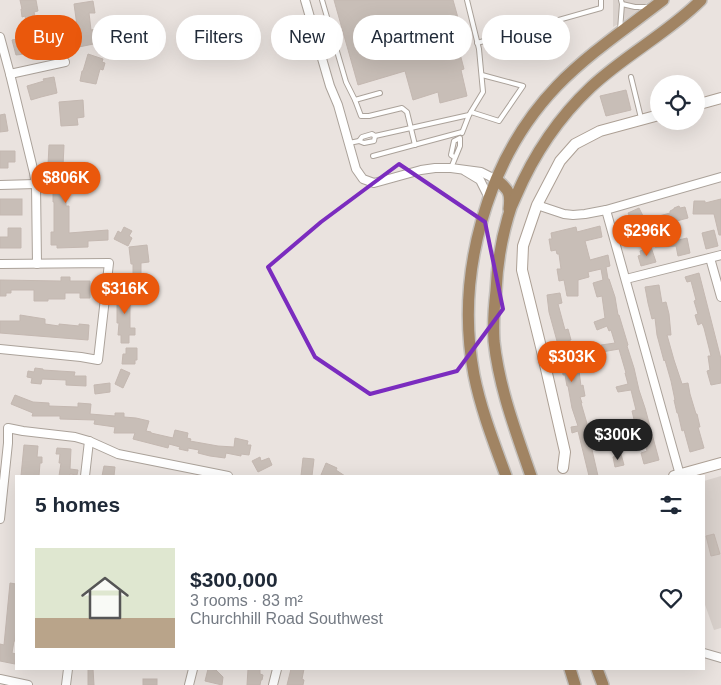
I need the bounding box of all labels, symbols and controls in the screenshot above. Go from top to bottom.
chip: Buy [15,15,82,60]
chip: Rent [92,15,166,60]
chip: Filters [176,15,261,60]
chip: New [271,15,343,60]
chip: Apartment [353,15,472,60]
chip: House [482,15,570,60]
map controls [650,75,705,130]
button: locate [650,75,705,130]
pin: $806K [31,162,101,204]
text: $806K [42,169,90,186]
pin: $296K [612,214,682,257]
text: $296K [623,222,671,239]
pin: $316K [90,272,160,315]
text: $316K [101,280,149,297]
pin: $303K [537,340,607,383]
text: $303K [548,348,596,365]
pin: $300K [583,418,653,461]
text: $300K [594,426,642,443]
icon: filters [657,491,685,519]
text: 5 homes [35,493,120,516]
icon: home [75,568,135,628]
text: $300,000 [190,568,278,591]
icon: heart [657,584,685,612]
text: 3 rooms · 83 m² [190,592,303,609]
text: Churchhill Road Southwest [190,610,383,627]

